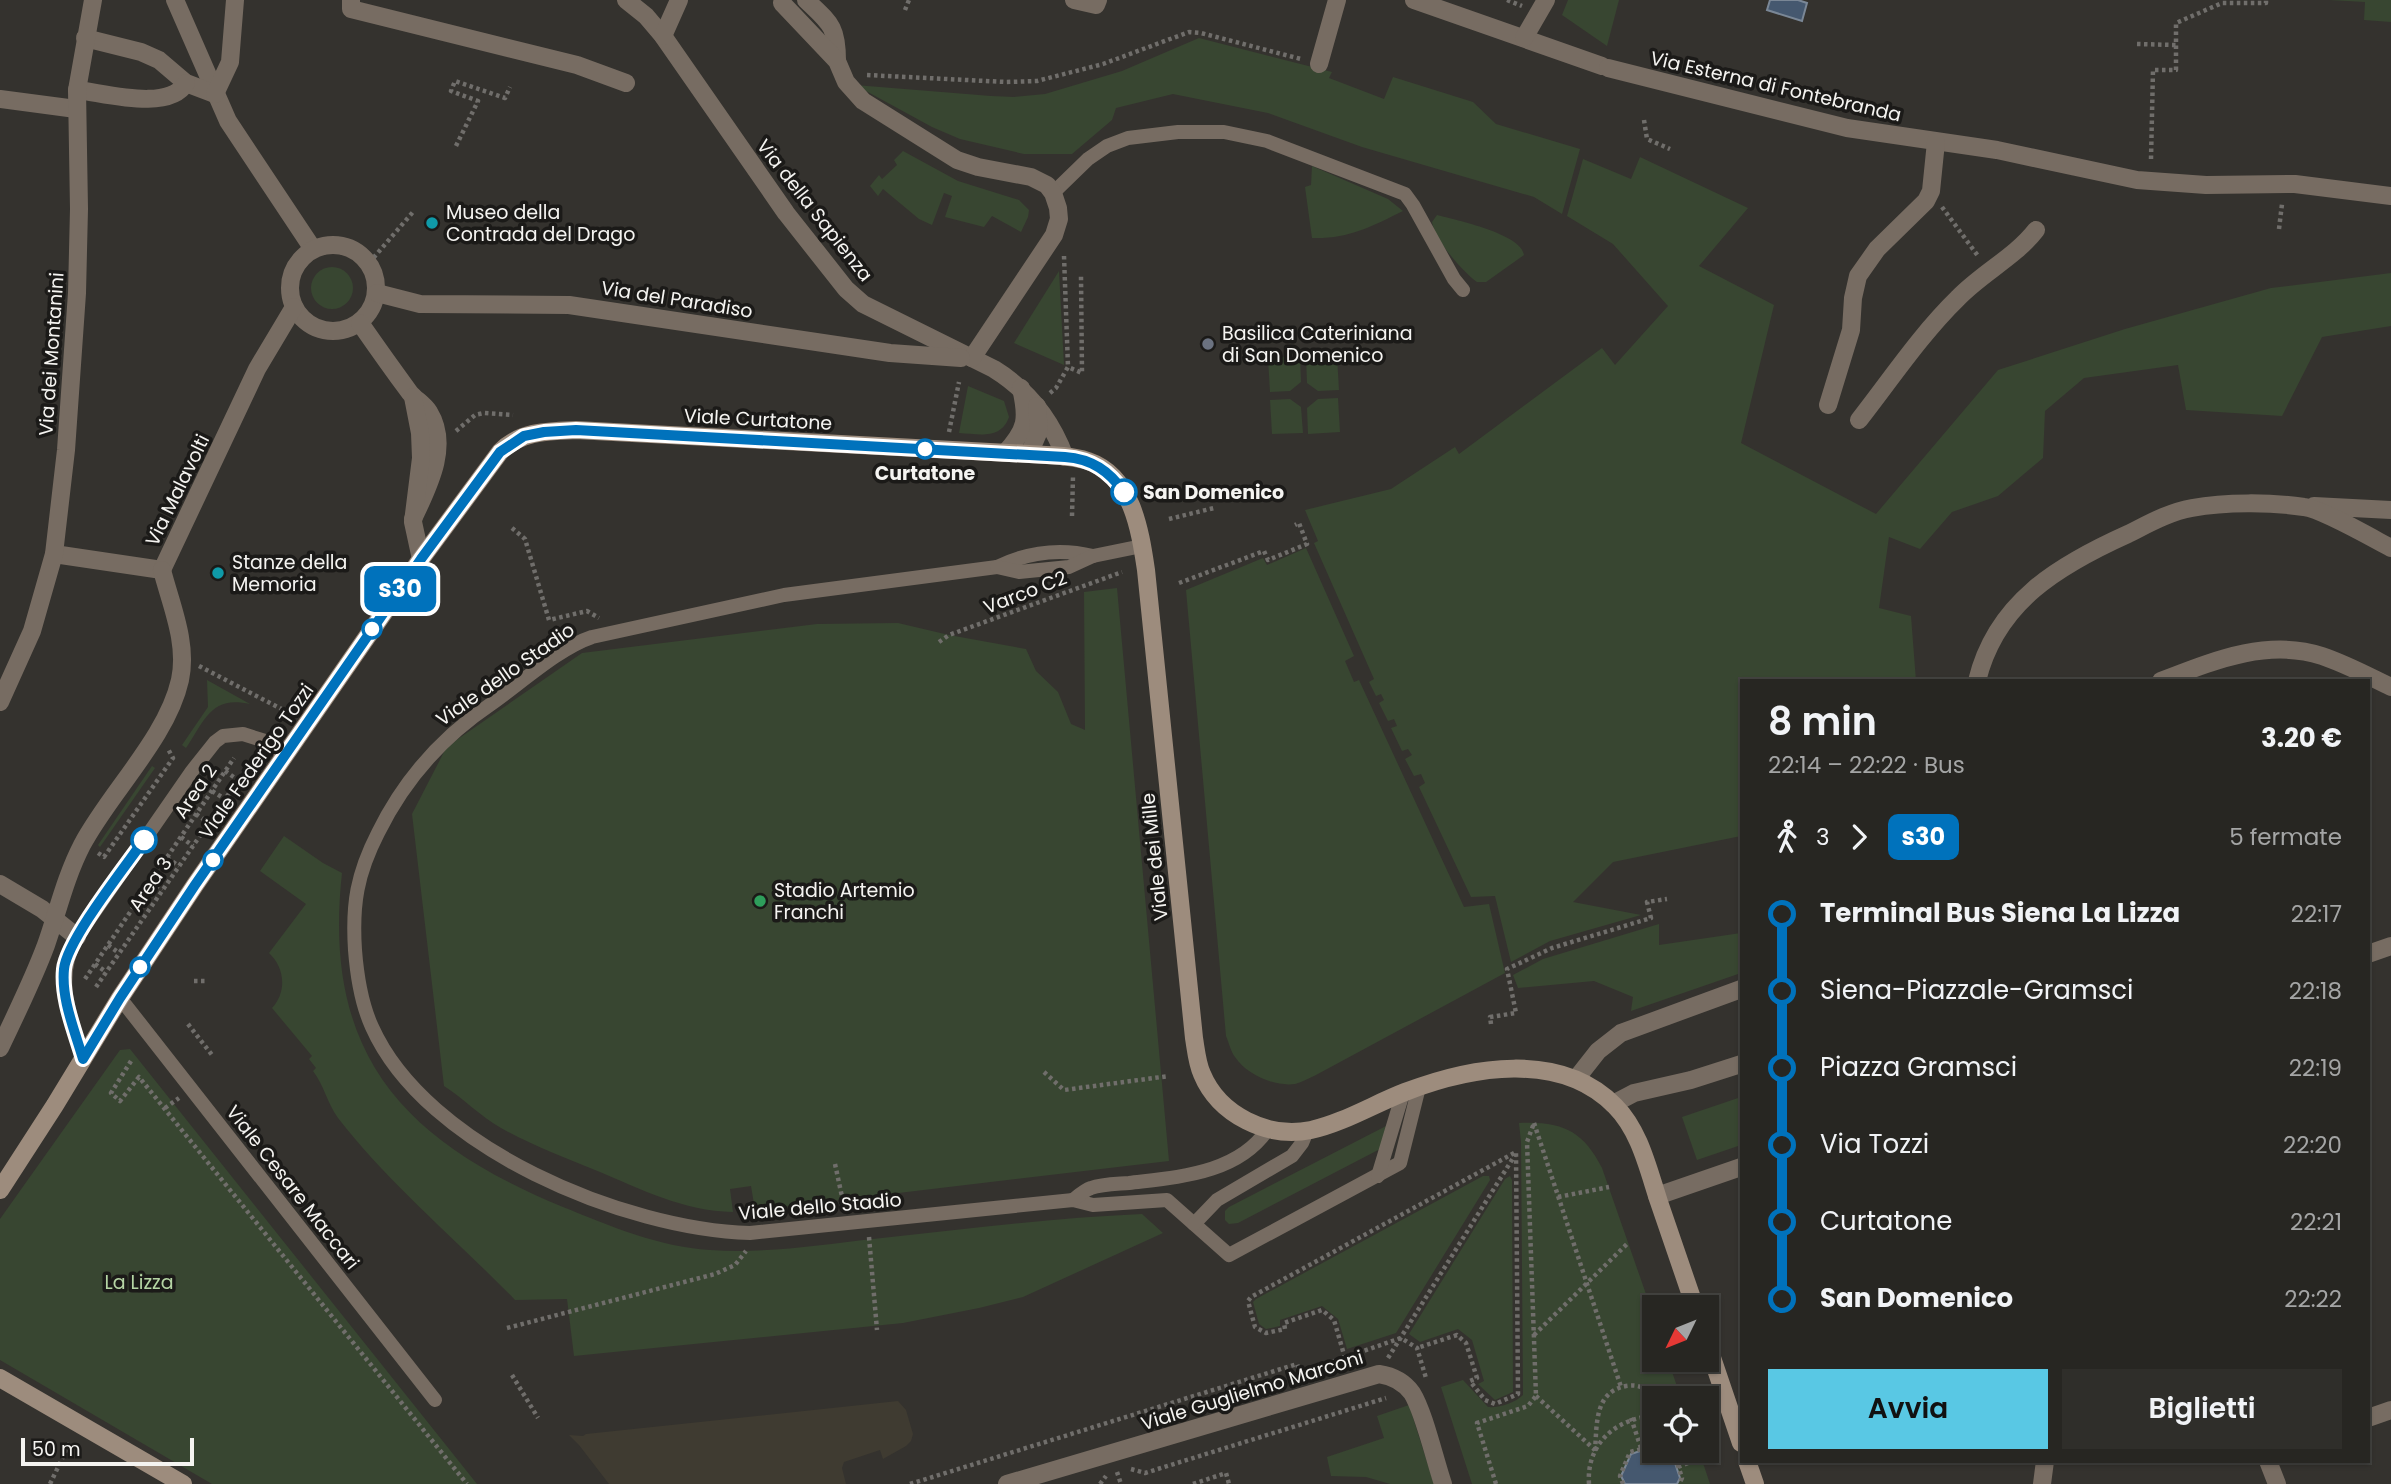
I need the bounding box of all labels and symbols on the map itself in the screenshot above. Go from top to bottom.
street label: Via Esterna di Fontebranda [1648,44,1904,129]
street label: Via della Sapienza [750,133,879,287]
place label: Museo della Contrada del Drago [446,199,635,248]
marker: Museo della Contrada del Drago [424,215,440,231]
street label: Via dei Montanini [32,271,71,437]
street label: Via del Paradiso [599,274,755,325]
place label: Basilica Cateriniana di San Domenico [1222,320,1413,369]
marker: Basilica Cateriniana di San Domenico [1200,336,1216,352]
street label: Viale Curtatone [683,402,833,437]
street label: Via Malavolti [139,430,216,551]
marker: Curtatone [915,439,935,459]
place label: Curtatone [875,460,975,487]
marker: San Domenico [1111,479,1137,505]
place label: San Domenico [1143,479,1284,506]
place label: Stanze della Memoria [232,549,347,598]
street label: Varco C2 [980,564,1071,621]
marker: Stanze della Memoria [210,565,226,581]
line badge: s30 [360,566,440,612]
street label: Viale dello Stadio [431,616,580,732]
unlabelled marker [362,619,382,639]
street label: Viale Federigo Tozzi [193,678,320,844]
street label: Area 2 [167,759,224,824]
street label: Viale dei Mille [1134,792,1175,922]
unlabelled marker [131,827,157,853]
unlabelled marker [203,850,223,870]
street label: Area 3 [122,852,179,917]
place label: Stadio Artemio Franchi [774,877,915,926]
marker: Stadio Artemio Franchi [752,893,768,909]
unlabelled marker [130,957,150,977]
street label: Viale Cesare Maccari [220,1099,365,1275]
street label: Viale dello Stadio [737,1186,903,1227]
park label: La Lizza [104,1269,174,1296]
north arrow [1642,1295,1718,1372]
street label: Viale Guglielmo Marconi [1138,1344,1367,1437]
scale bar [21,1435,194,1467]

